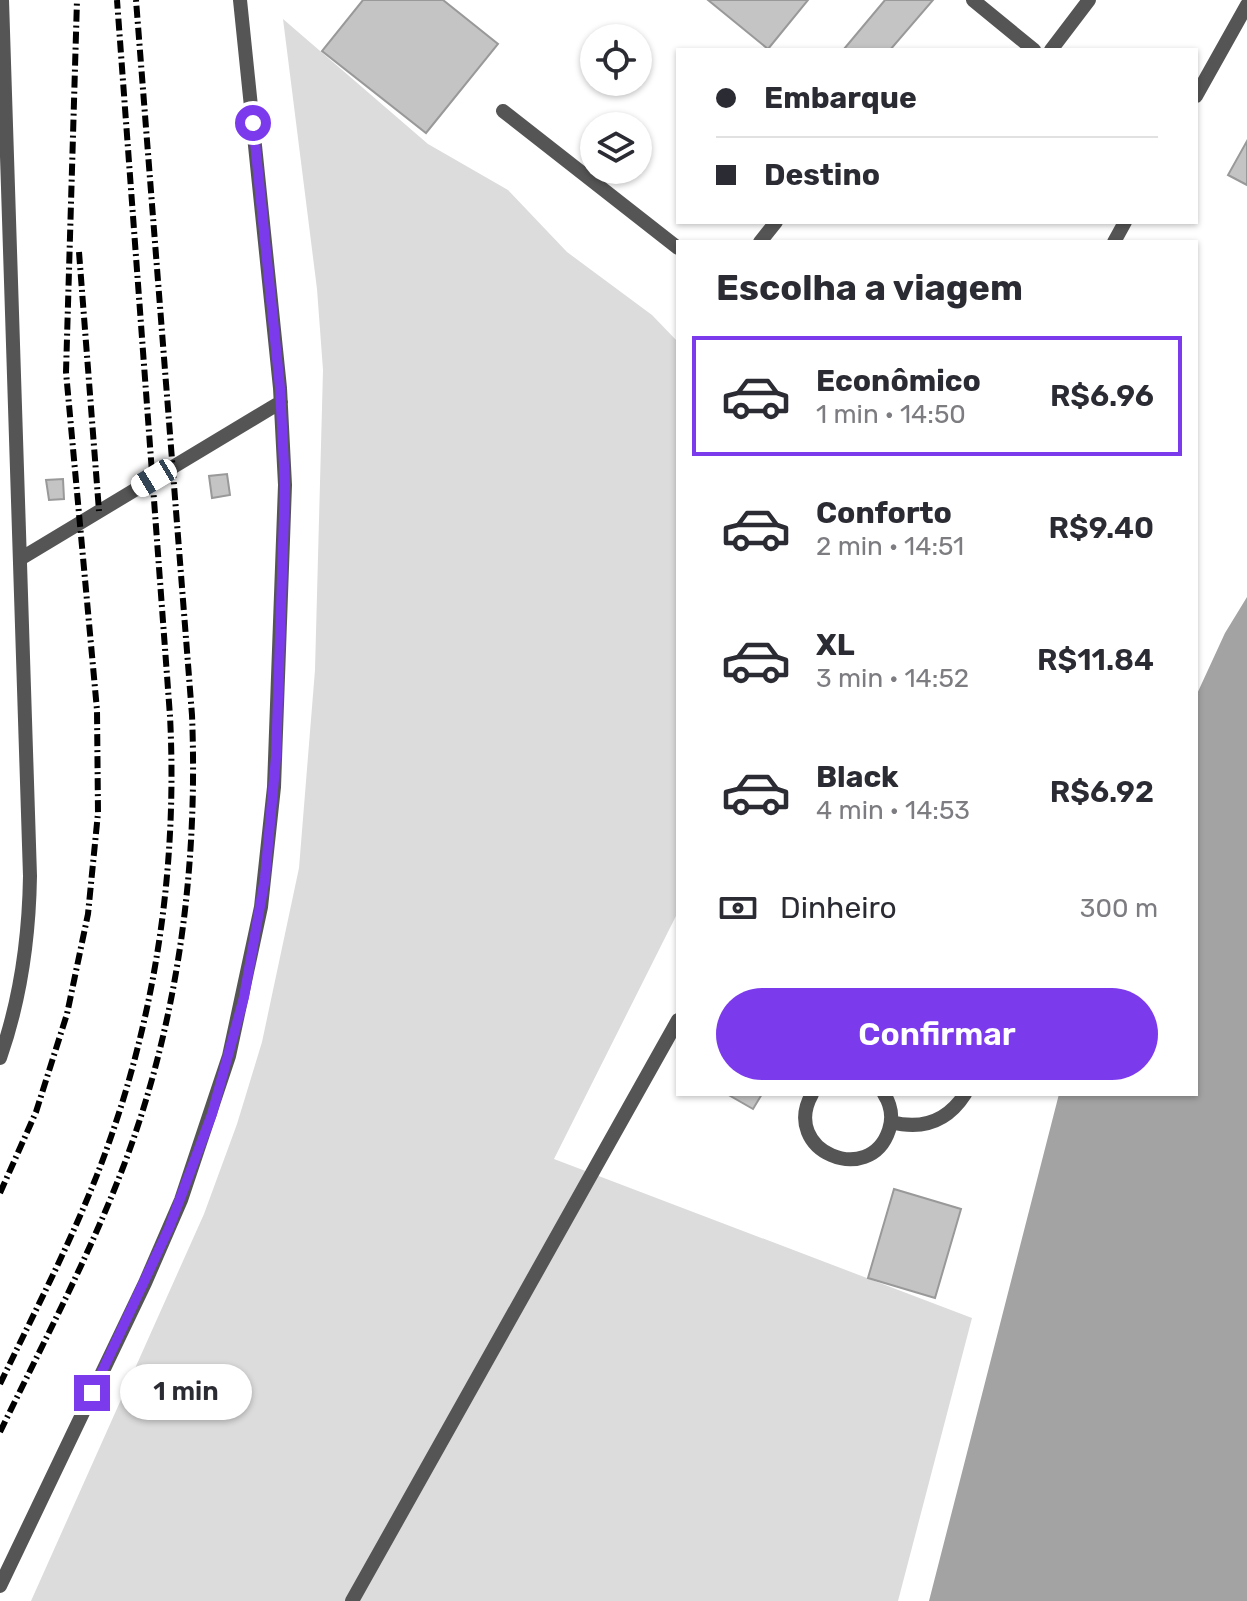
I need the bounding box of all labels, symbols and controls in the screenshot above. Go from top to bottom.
map controls [580,24,652,184]
button: locate [580,24,652,96]
text: Embarque [764,80,917,116]
route start [235,105,271,141]
button: layers [580,112,652,184]
text: Destino [764,157,880,193]
text: Escolha a viagem [716,266,1023,309]
icon: car [720,360,792,432]
text: Econômico [816,363,981,399]
text: R$6.96 [1050,378,1154,414]
text: 1 min · 14:50 [816,399,966,430]
car [127,455,181,501]
icon: car [720,492,792,564]
text: Conforto [816,495,952,531]
text: R$9.40 [1049,510,1154,546]
text: 2 min · 14:51 [816,531,964,562]
icon: car [720,624,792,696]
text: XL [816,627,855,663]
text: R$11.84 [1037,642,1154,678]
text: 3 min · 14:52 [816,663,969,694]
icon: car [720,756,792,828]
text: Black [816,759,899,795]
text: R$6.92 [1050,774,1154,810]
text: 4 min · 14:53 [816,795,970,826]
icon: cash [716,886,760,930]
text: Dinheiro [780,890,897,926]
text: 300 m [1080,893,1158,924]
button: Confirmar [716,988,1158,1080]
callout: 1 min [120,1365,252,1421]
route end [74,1375,110,1411]
text: 1 min [153,1376,219,1407]

